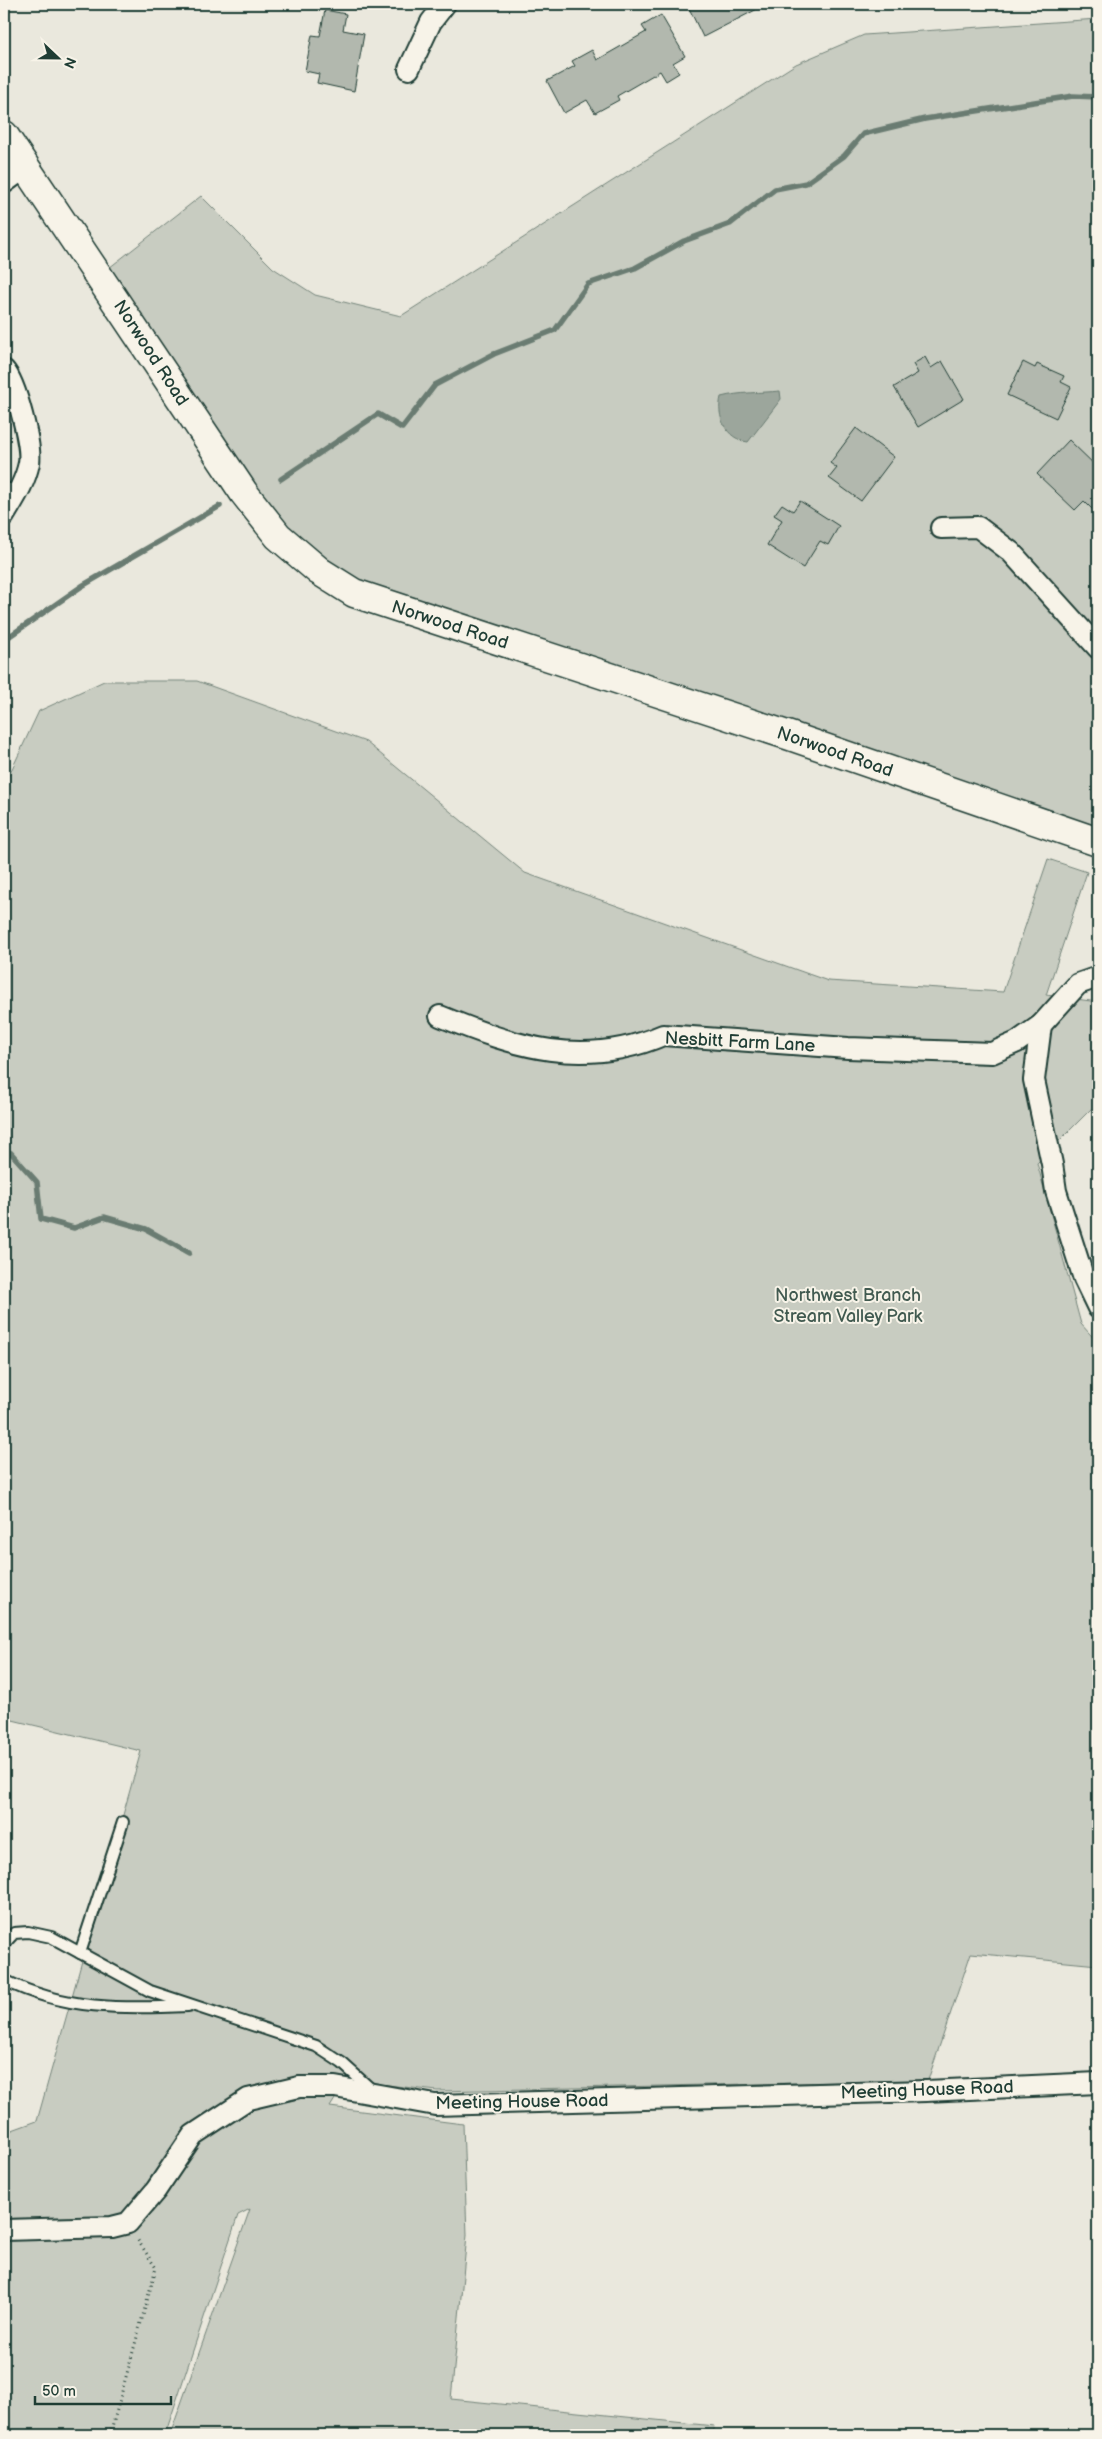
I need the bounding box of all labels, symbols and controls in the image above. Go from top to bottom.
north arrow [32,32,82,82]
text: N [60,55,79,71]
street label: Norwood Road [109,296,193,410]
street label: Norwood Road [389,596,511,654]
street label: Norwood Road [774,722,896,782]
street label: Nesbitt Farm Lane [664,1028,816,1056]
park label: Northwest Branch Stream Valley Park [774,1285,923,1327]
street label: Meeting House Road [840,2076,1014,2104]
street label: Meeting House Road [435,2090,609,2114]
scale bar [35,2374,171,2406]
text: 50 m [42,2382,76,2401]

